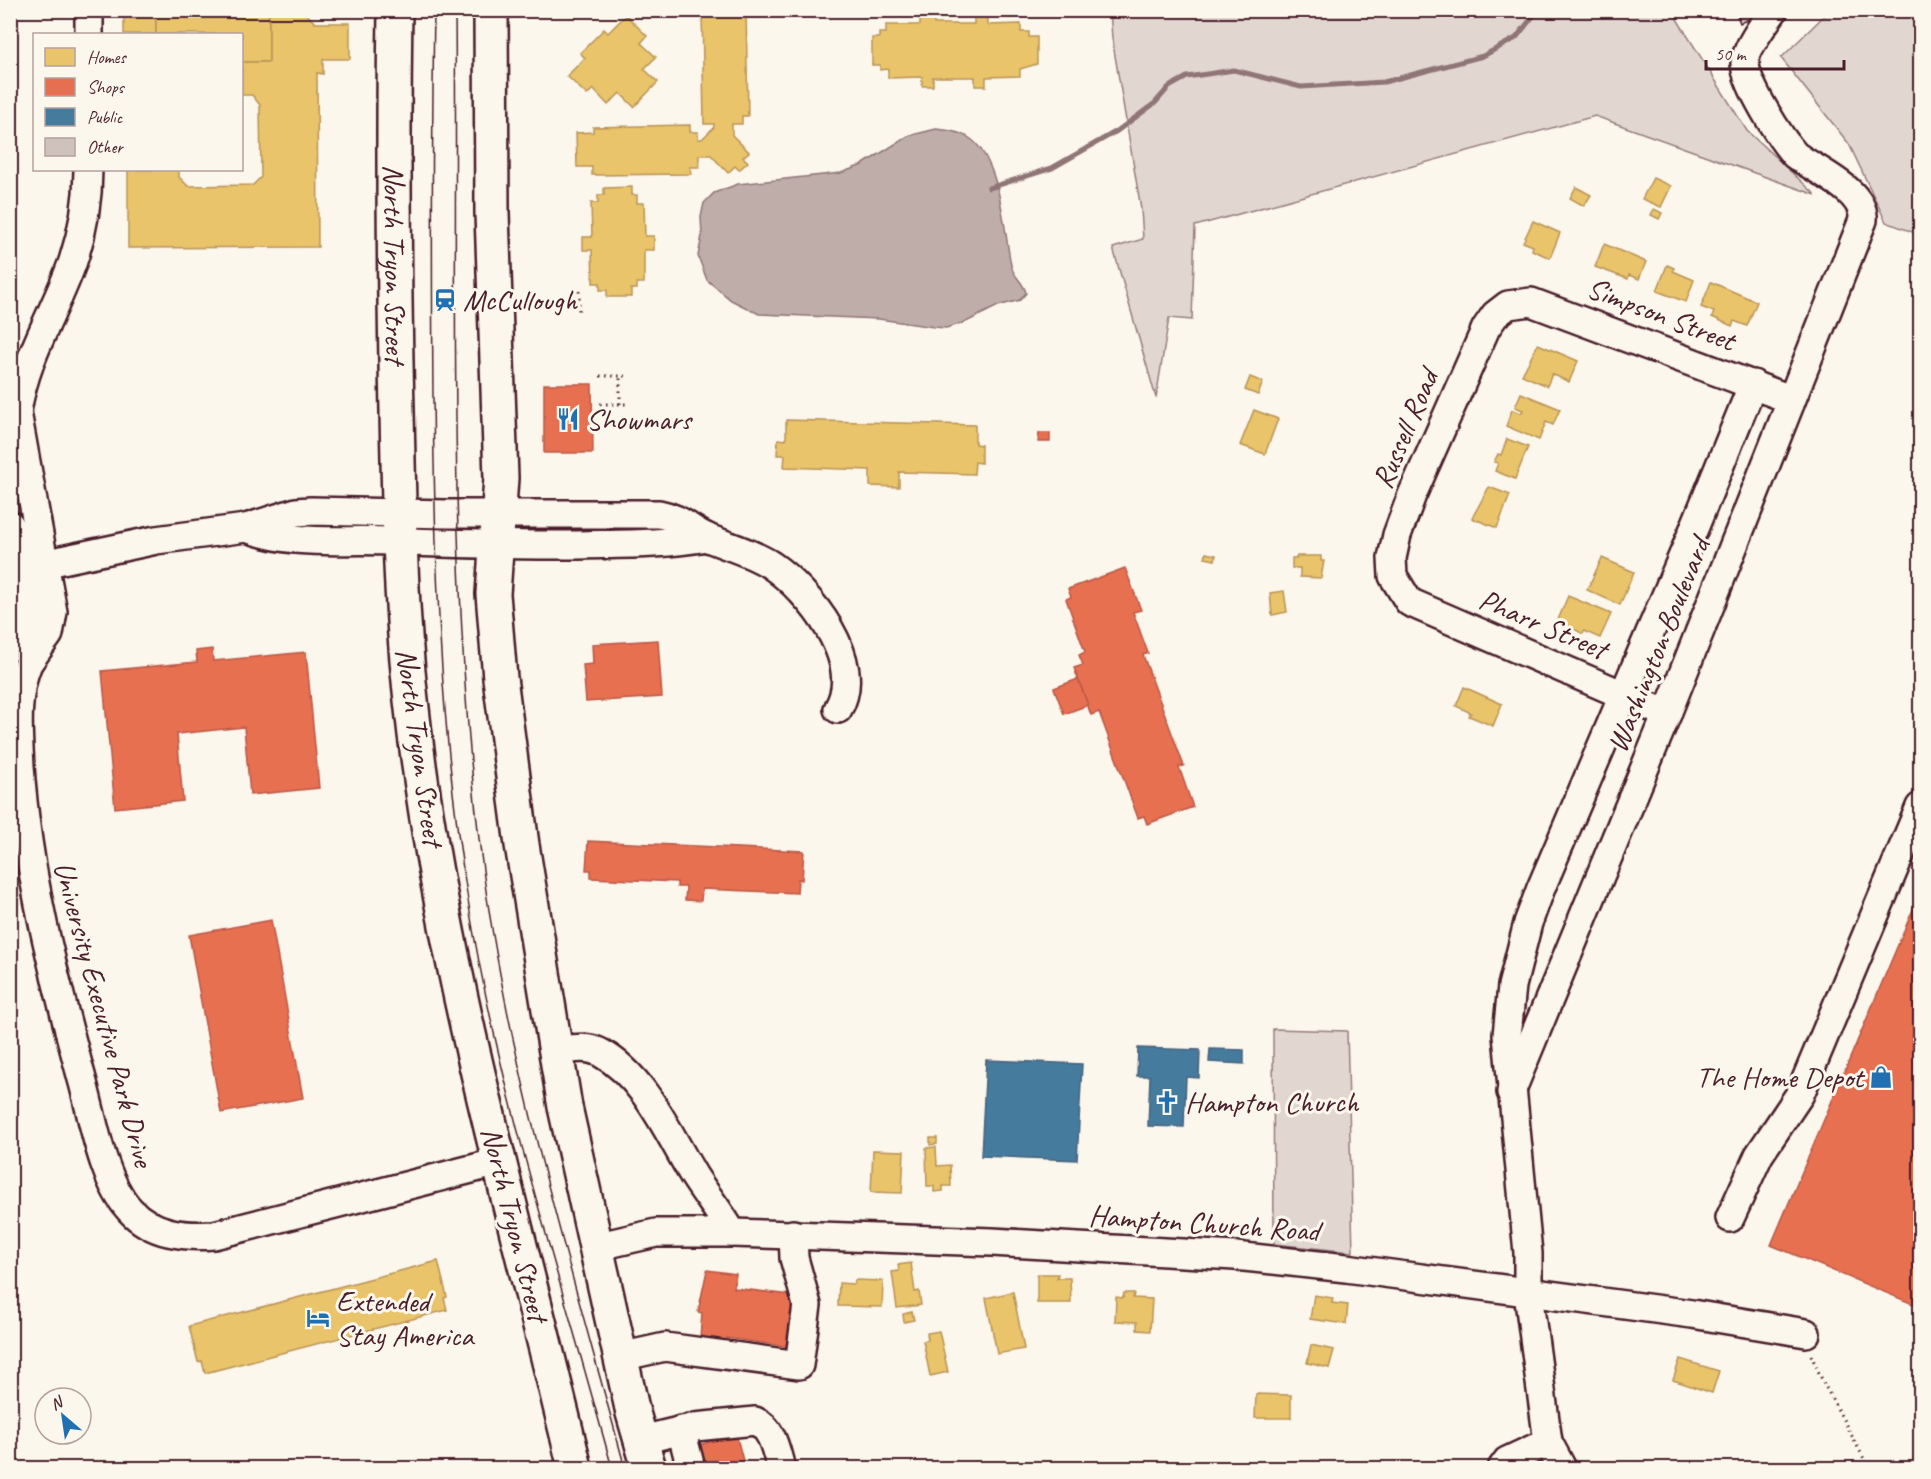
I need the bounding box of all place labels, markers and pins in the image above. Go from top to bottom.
place label: McCullough [463,281,578,319]
station icon: McCullough [432,287,458,313]
place label: Showmars [586,400,694,438]
restaurant icon: Showmars [555,406,581,432]
place label: The Home Depot [1696,1058,1866,1096]
shop icon: The Home Depot [1868,1064,1894,1090]
place label: Hampton Church [1185,1083,1360,1121]
church icon: Hampton Church [1154,1089,1180,1115]
place label: Extended Stay America [336,1282,475,1354]
hotel icon: Extended Stay America [305,1305,331,1331]

